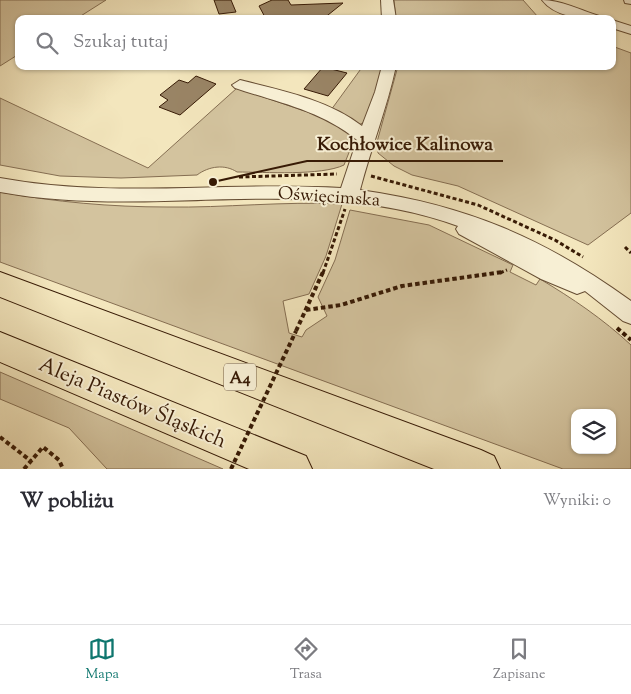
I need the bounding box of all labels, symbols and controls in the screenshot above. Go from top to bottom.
search box [15,15,616,70]
icon: search [33,29,61,57]
text: Szukaj tutaj [73,29,168,56]
callout: Kochłowice Kalinowa [307,127,503,161]
text: Kochłowice Kalinowa [317,132,493,159]
street label: Oświęcimska [277,181,381,215]
street label: Aleja Piastów Śląskich [34,351,231,457]
road number: A4 [224,364,256,391]
map controls [571,409,616,454]
button: layers [571,409,616,454]
text: W pobliżu [20,487,114,517]
text: Wyniki: 0 [543,490,611,513]
tab: Mapa [85,635,119,685]
tab: Trasa [290,635,322,685]
tab: Zapisane [493,635,546,685]

